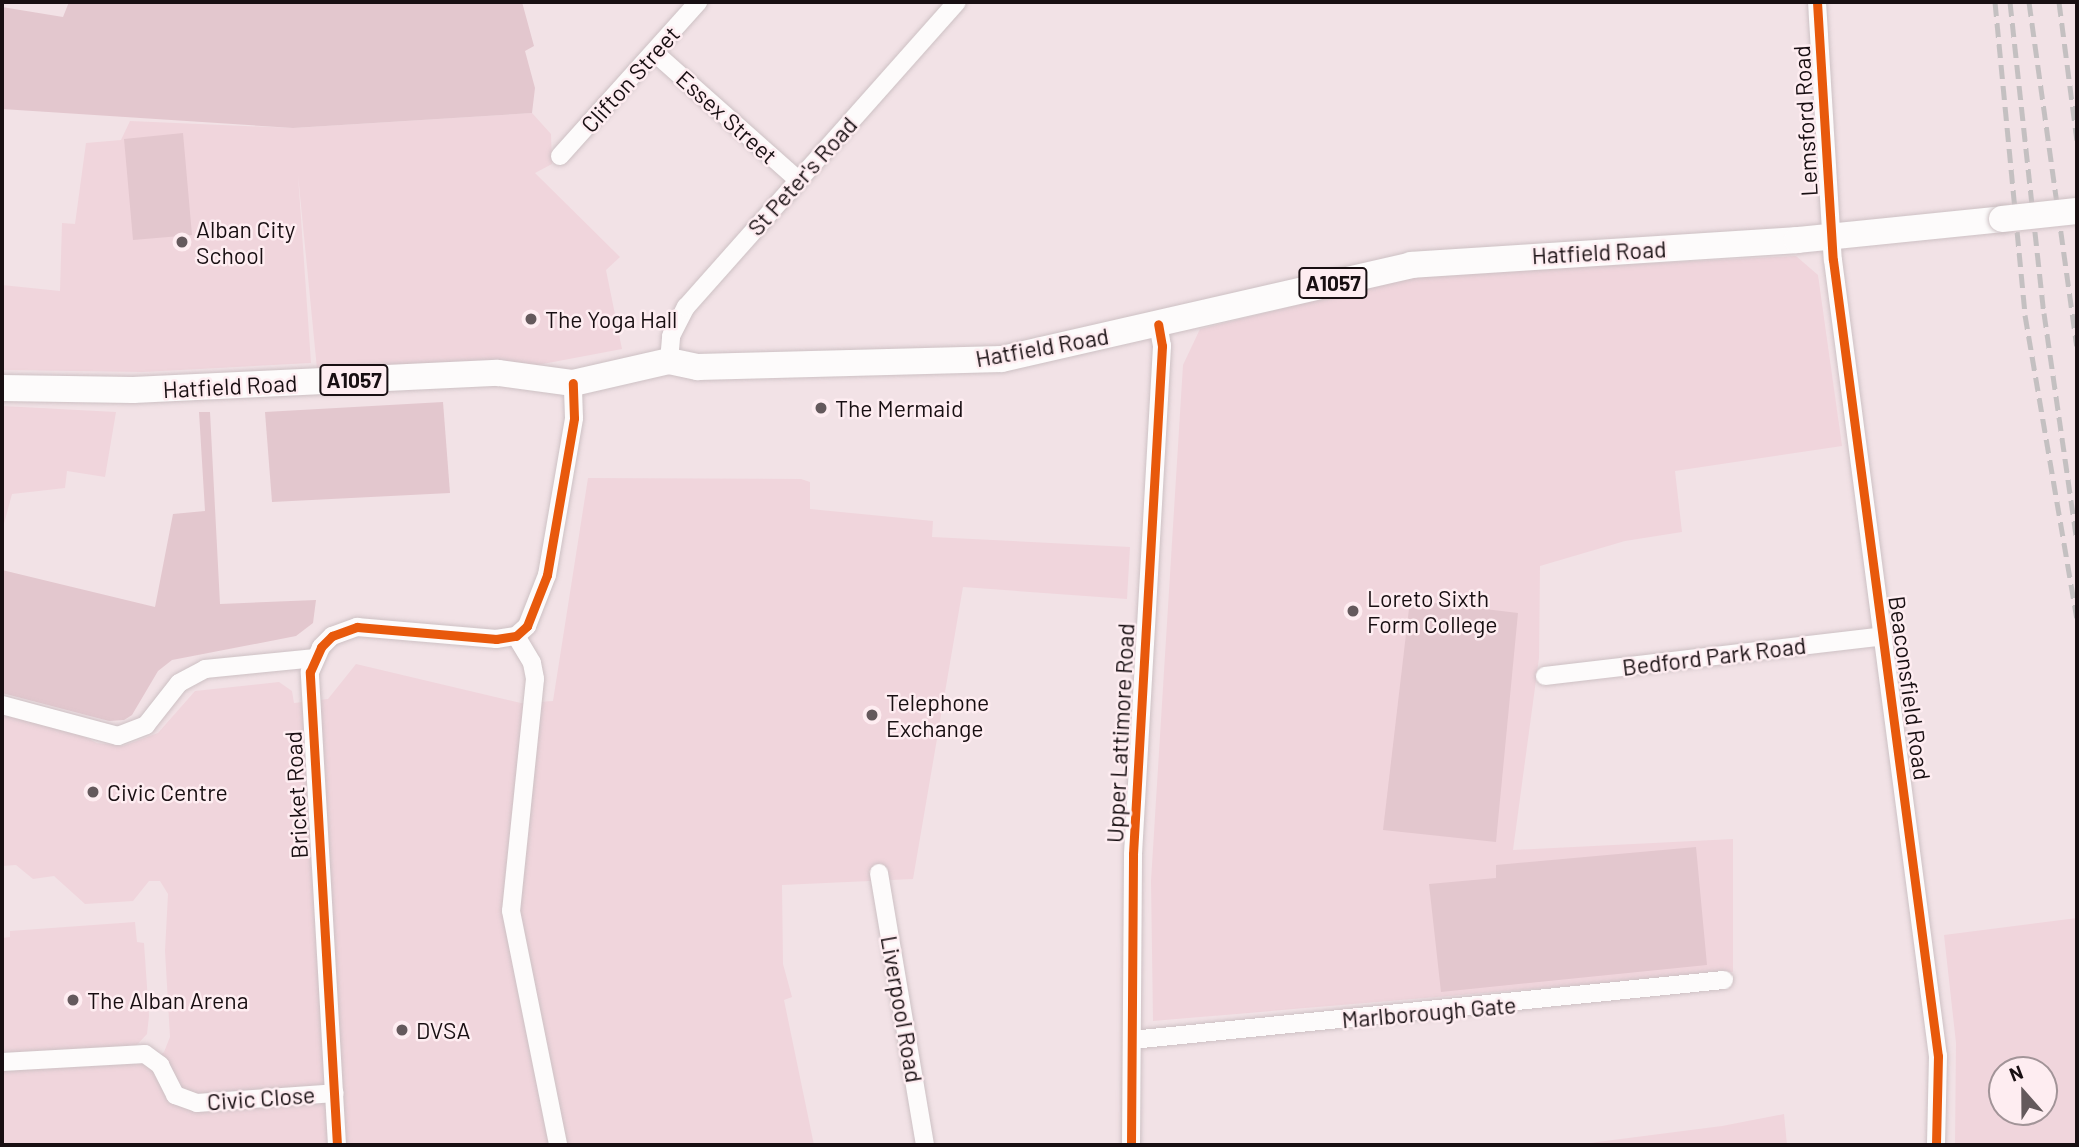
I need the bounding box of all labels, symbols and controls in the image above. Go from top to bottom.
street label: Clifton Street [575,20,685,138]
street label: Lemsford Road [1787,45,1823,197]
street label: Essex Street [671,65,783,169]
street label: St Peter's Road [742,111,862,241]
place label: Alban City School [196,215,295,269]
marker: Alban City School [174,234,190,250]
street label: Hatfield Road [1531,235,1667,269]
road number: A1057 [1298,266,1368,300]
place label: The Yoga Hall [545,305,677,333]
marker: The Yoga Hall [523,311,539,327]
street label: Hatfield Road [973,322,1111,372]
road number: A1057 [319,362,389,398]
street label: Hatfield Road [162,369,298,403]
place label: The Mermaid [835,394,963,422]
marker: The Mermaid [813,400,829,416]
place label: Loreto Sixth Form College [1367,584,1498,638]
street label: Beaconsfield Road [1883,594,1937,782]
marker: Loreto Sixth Form College [1345,603,1361,619]
street label: Upper Lattimore Road [1100,622,1140,844]
street label: Bedford Park Road [1621,631,1807,681]
place label: Telephone Exchange [886,688,989,742]
marker: Telephone Exchange [864,707,880,723]
street label: Bricket Road [279,731,313,859]
place label: Civic Centre [107,778,228,806]
marker: Civic Centre [85,784,101,800]
street label: Liverpool Road [876,934,928,1084]
place label: The Alban Arena [87,986,248,1014]
street label: Marlborough Gate [1341,991,1517,1033]
marker: The Alban Arena [65,992,81,1008]
place label: DVSA [416,1016,470,1044]
marker: DVSA [394,1022,410,1038]
north arrow [1988,1056,2058,1126]
text: N [2006,1060,2026,1086]
street label: Civic Close [206,1080,316,1116]

